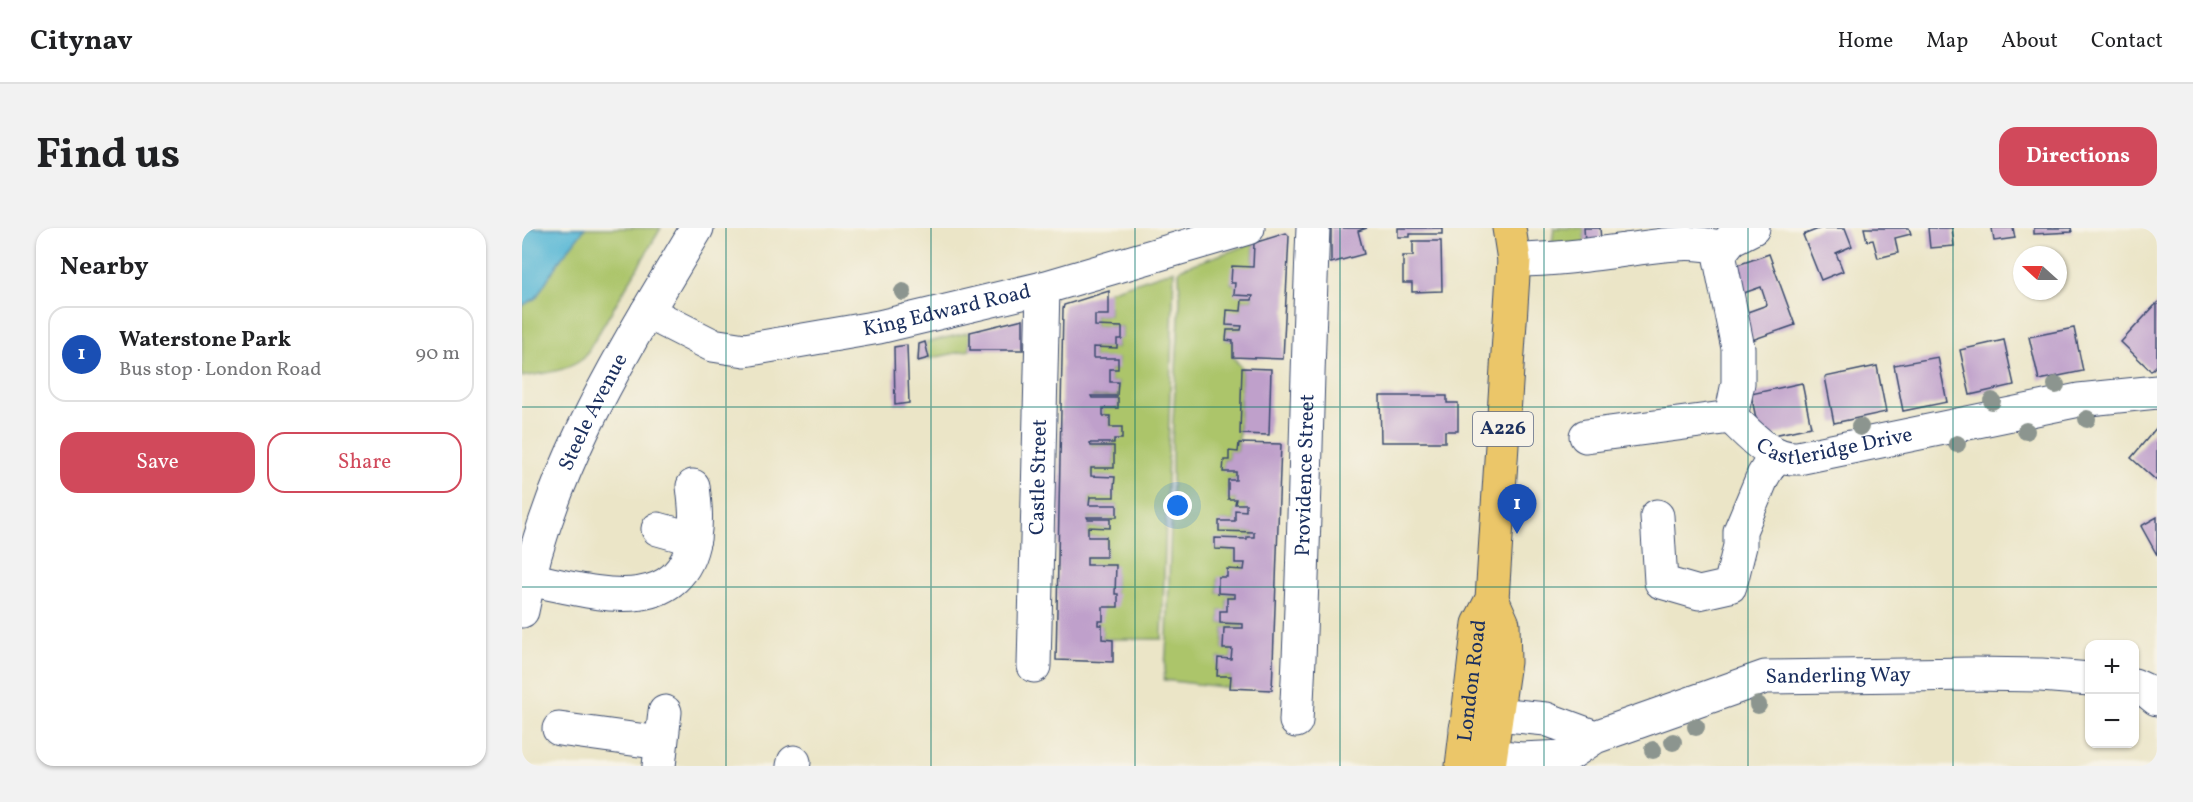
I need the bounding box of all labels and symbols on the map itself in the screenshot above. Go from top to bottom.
north arrow [2013,246,2067,300]
street label: King Edward Road [861,277,1034,344]
street label: Steele Avenue [552,348,635,475]
street label: Providence Street [1288,394,1322,557]
road number: A226 [1473,412,1533,446]
street label: Castle Street [1023,419,1054,535]
street label: Castleridge Drive [1750,420,1915,473]
pin: 1 [1498,484,1536,534]
your location [1163,491,1192,520]
street label: London Road [1451,618,1494,743]
street label: Sanderling Way [1765,660,1912,691]

